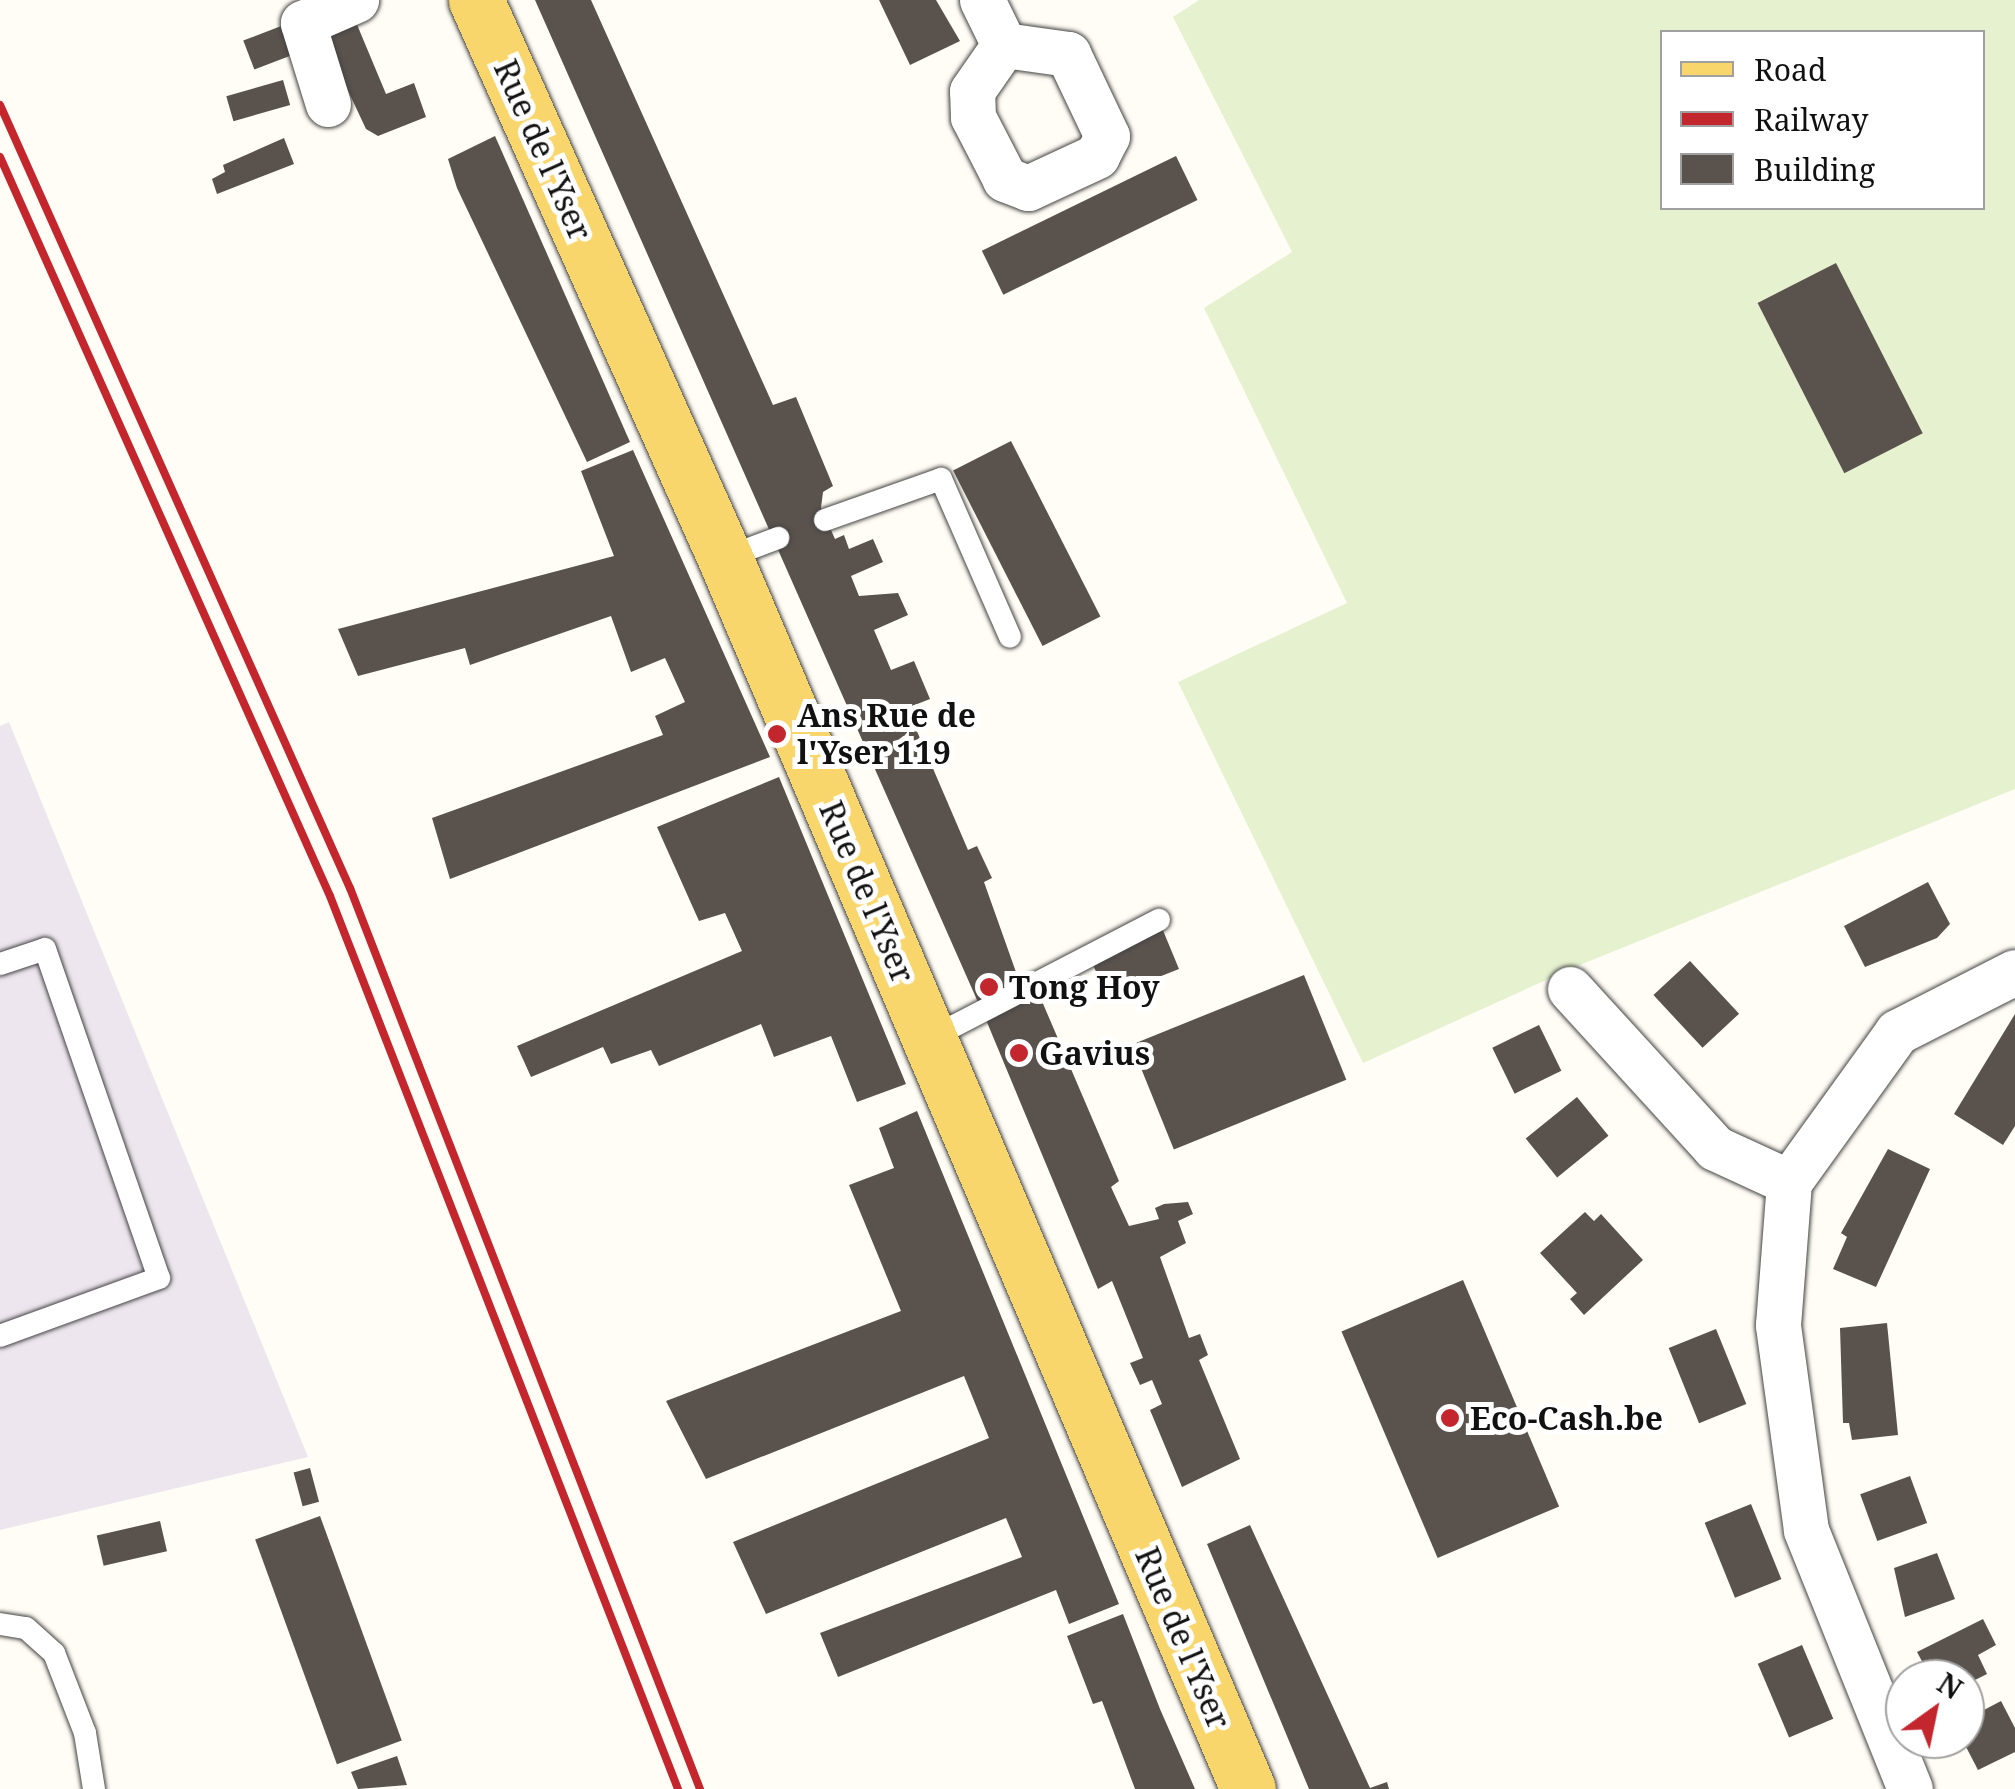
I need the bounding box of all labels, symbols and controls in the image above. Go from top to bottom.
legend [1660,30,1985,210]
text: Road [1754,49,1826,90]
street label: Rue de l'Yser [486,54,600,246]
text: Railway [1754,99,1869,140]
text: Building [1754,149,1875,190]
place label: Ans Rue de l'Yser 119 [797,697,976,772]
marker: Ans Rue de l'Yser 119 [766,723,788,745]
street label: Rue de l'Yser [812,795,922,989]
place label: Tong Hoy [1009,968,1160,1006]
marker: Tong Hoy [978,976,1000,998]
place label: Gavius [1039,1034,1150,1072]
marker: Gavius [1008,1042,1030,1064]
place label: Eco-Cash.be [1470,1399,1663,1437]
marker: Eco-Cash.be [1439,1407,1461,1429]
street label: Rue de l'Yser [1128,1541,1238,1735]
north arrow [1885,1659,1985,1759]
text: N [1931,1664,1970,1707]

